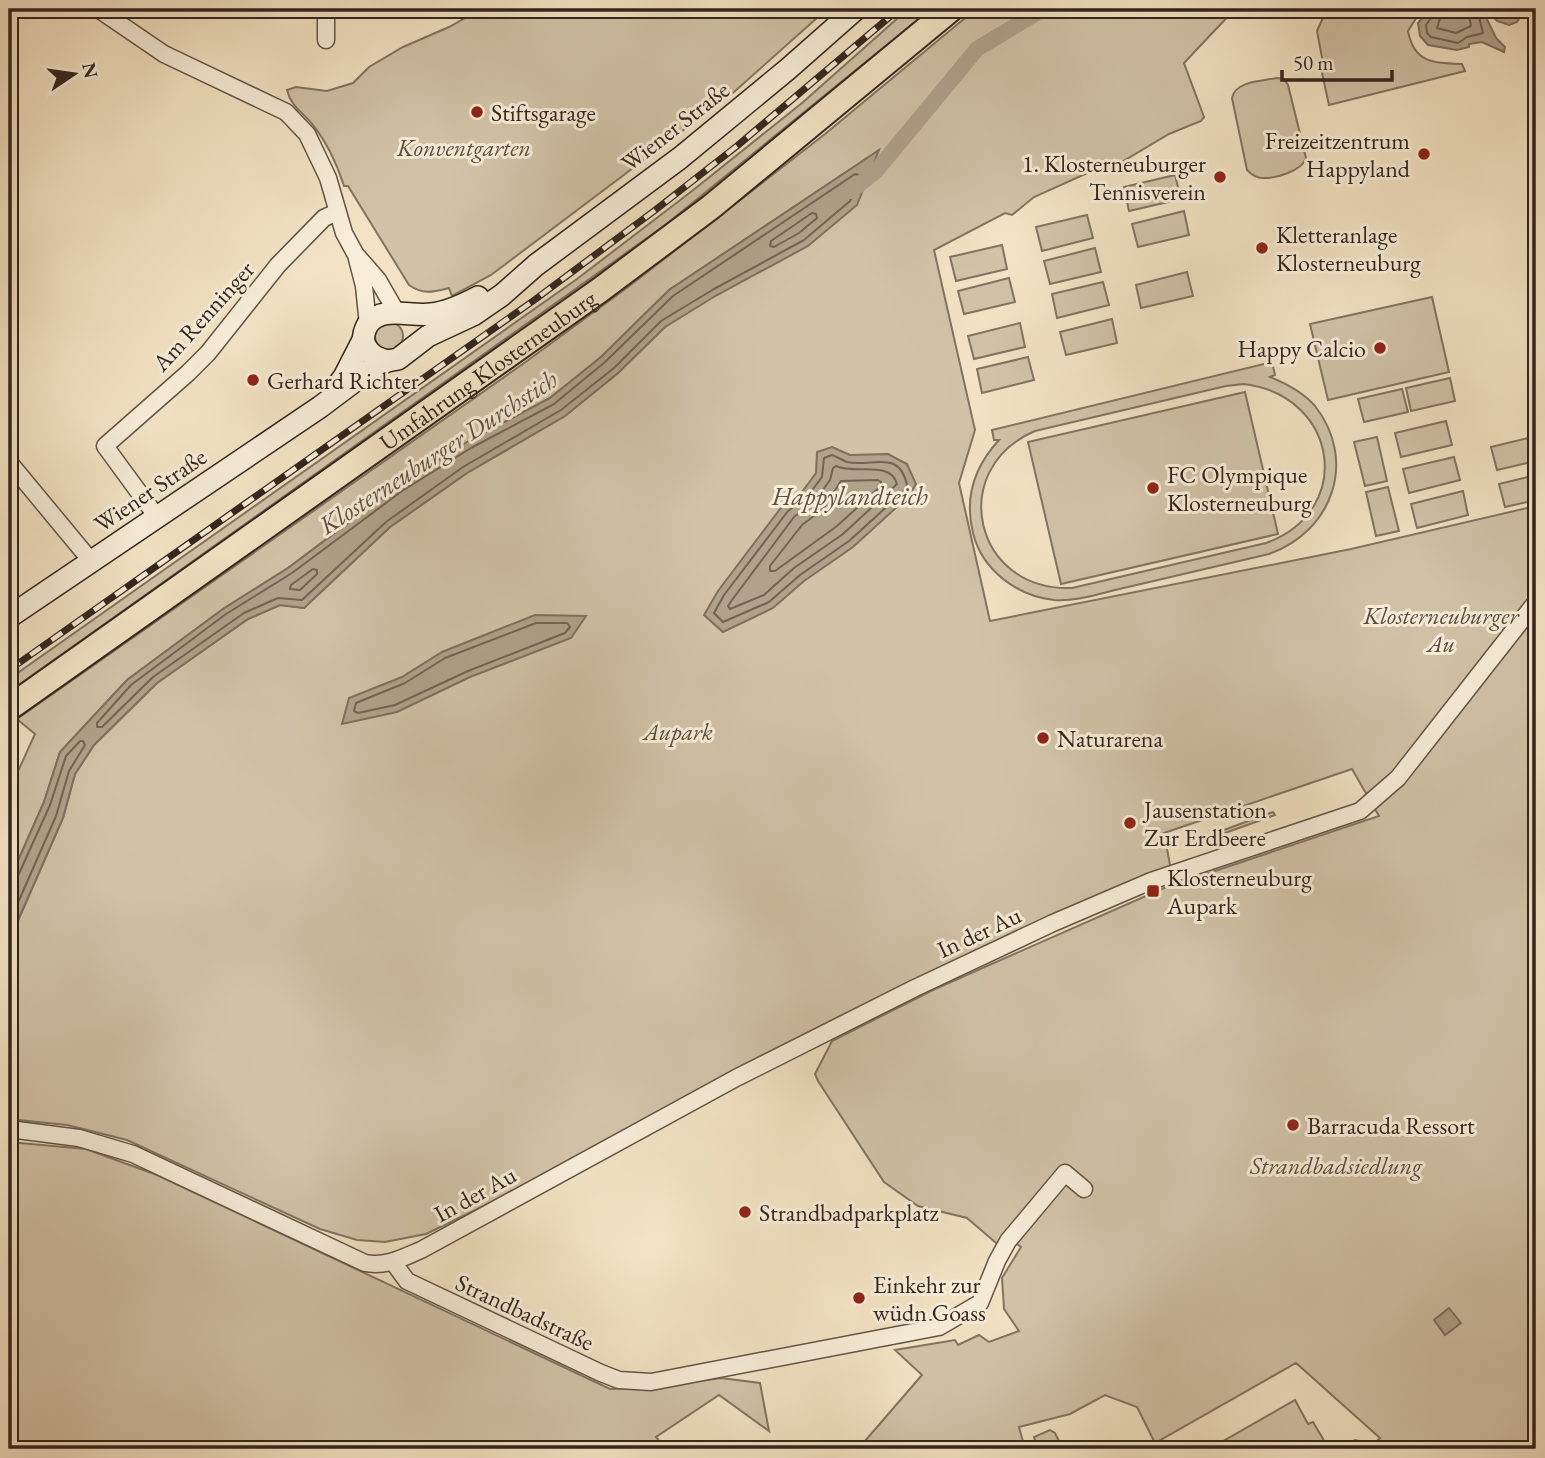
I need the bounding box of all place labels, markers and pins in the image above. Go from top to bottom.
place label: Stiftsgarage [491,97,596,128]
marker: Stiftsgarage [469,104,485,120]
place label: Freizeitzentrum Happyland [1265,125,1411,184]
marker: Freizeitzentrum Happyland [1416,146,1432,162]
place label: 1. Klosterneuburger Tennisverein [1022,148,1206,207]
marker: 1. Klosterneuburger Tennisverein [1212,169,1228,185]
place label: Kletteranlage Klosterneuburg [1276,219,1421,278]
marker: Kletteranlage Klosterneuburg [1254,240,1270,256]
place label: Happy Calcio [1237,333,1366,364]
marker: Happy Calcio [1372,340,1388,356]
place label: Gerhard Richter [267,365,419,396]
marker: Gerhard Richter [245,372,261,388]
place label: FC Olympique Klosterneuburg [1167,459,1312,518]
marker: FC Olympique Klosterneuburg [1145,480,1161,496]
place label: Naturarena [1057,723,1163,754]
marker: Naturarena [1035,730,1051,746]
place label: Jausenstation Zur Erdbeere [1142,794,1267,853]
marker: Jausenstation Zur Erdbeere [1122,815,1138,831]
place label: Klosterneuburg Aupark [1166,862,1312,921]
marker: Klosterneuburg Aupark [1145,883,1161,899]
place label: Barracuda Ressort [1307,1110,1475,1141]
marker: Barracuda Ressort [1285,1117,1301,1133]
place label: Strandbadparkplatz [759,1197,939,1228]
marker: Strandbadparkplatz [737,1204,753,1220]
place label: Einkehr zur wüdn Goass [873,1269,986,1328]
marker: Einkehr zur wüdn Goass [851,1290,867,1306]

